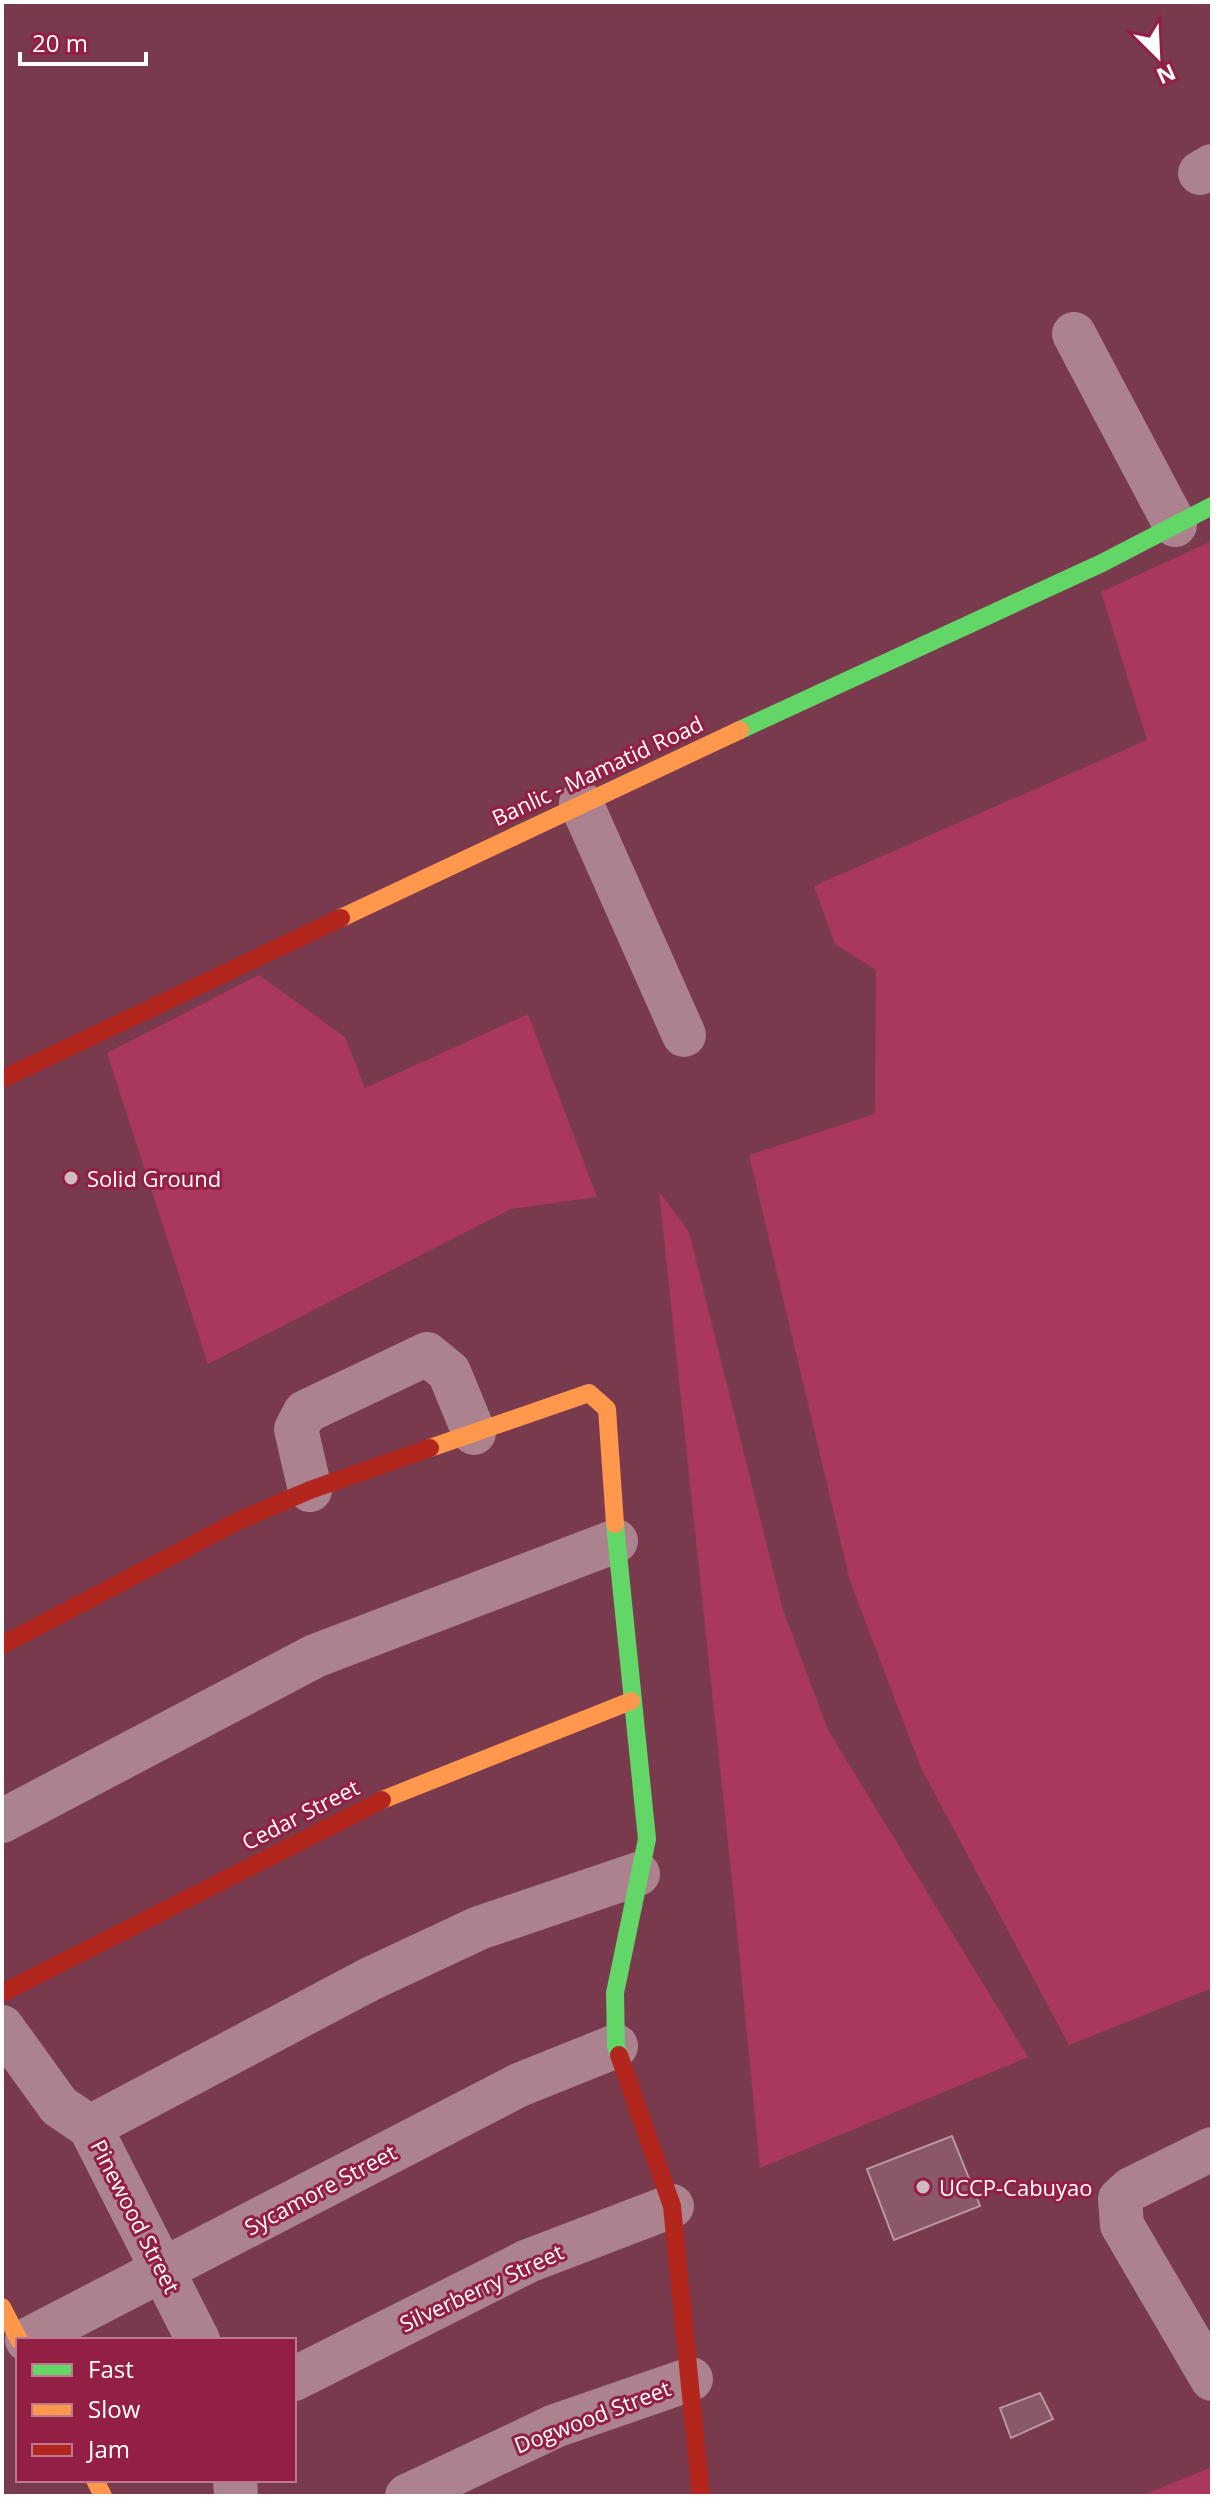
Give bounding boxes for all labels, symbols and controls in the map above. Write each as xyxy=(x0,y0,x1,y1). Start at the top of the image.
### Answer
scale bar xyxy=(20,16,146,66)
north arrow xyxy=(1118,16,1198,96)
text: 20 m xyxy=(32,26,88,59)
text: N xyxy=(1152,58,1181,93)
street label: Banlic - Mamatid Road xyxy=(487,708,707,832)
place label: Solid Ground xyxy=(87,1163,221,1193)
marker: Solid Ground xyxy=(62,1169,80,1187)
street label: Cedar Street xyxy=(236,1771,364,1856)
street label: Pinewood Street xyxy=(84,2134,188,2298)
street label: Sycamore Street xyxy=(239,2136,401,2242)
place label: UCCP-Cabuyao xyxy=(939,2172,1093,2202)
marker: UCCP-Cabuyao xyxy=(914,2178,932,2196)
street label: Silverberry Street xyxy=(394,2236,568,2338)
legend xyxy=(16,2338,296,2482)
text: Fast xyxy=(88,2352,134,2385)
street label: Dogwood Street xyxy=(509,2372,675,2460)
text: Slow xyxy=(88,2392,141,2425)
text: Jam xyxy=(86,2432,130,2465)

